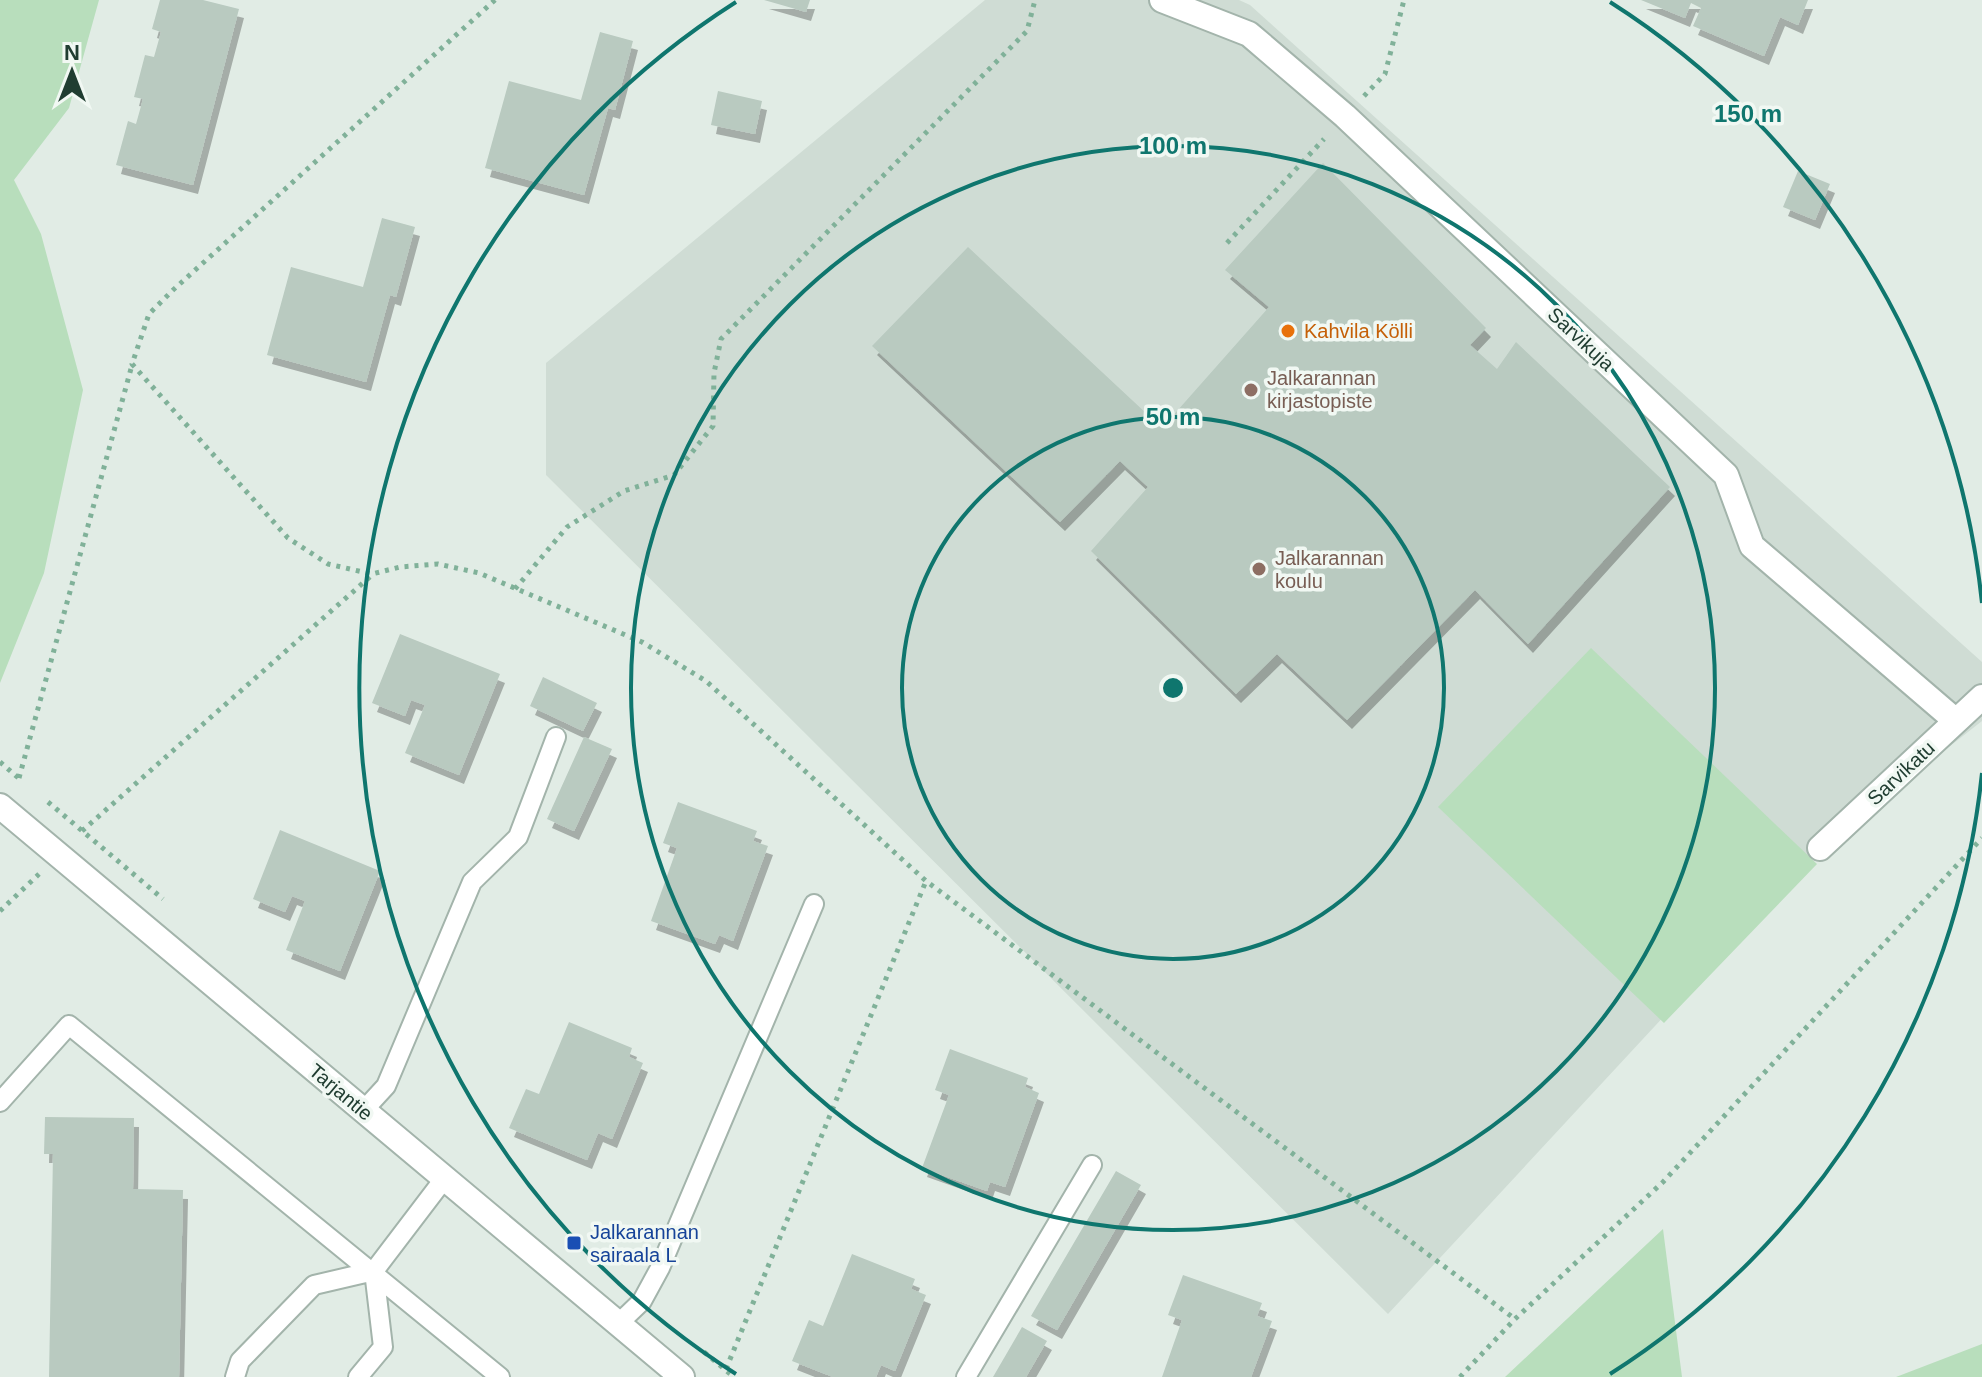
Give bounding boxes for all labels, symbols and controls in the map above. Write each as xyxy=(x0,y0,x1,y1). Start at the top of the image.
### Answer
north arrow xyxy=(32,32,112,112)
text: N xyxy=(64,40,80,65)
text: 150 m xyxy=(1714,100,1782,127)
text: 100 m xyxy=(1139,132,1207,159)
street label: Sarvikuja xyxy=(1543,303,1619,376)
place label: Kahvila Kölli xyxy=(1304,320,1413,342)
marker: Kahvila Kölli xyxy=(1279,322,1297,340)
place label: Jalkarannan kirjastopiste xyxy=(1267,367,1376,412)
marker: Jalkarannan kirjastopiste xyxy=(1242,381,1260,399)
text: 50 m xyxy=(1146,403,1200,430)
place label: Jalkarannan koulu xyxy=(1275,547,1384,592)
marker: Jalkarannan koulu xyxy=(1250,560,1268,578)
centre of rings xyxy=(1159,674,1187,702)
street label: Sarvikatu xyxy=(1863,737,1939,809)
street label: Tarjantie xyxy=(305,1059,377,1125)
place label: Jalkarannan sairaala L xyxy=(590,1221,699,1266)
marker: Jalkarannan sairaala L xyxy=(565,1234,583,1252)

